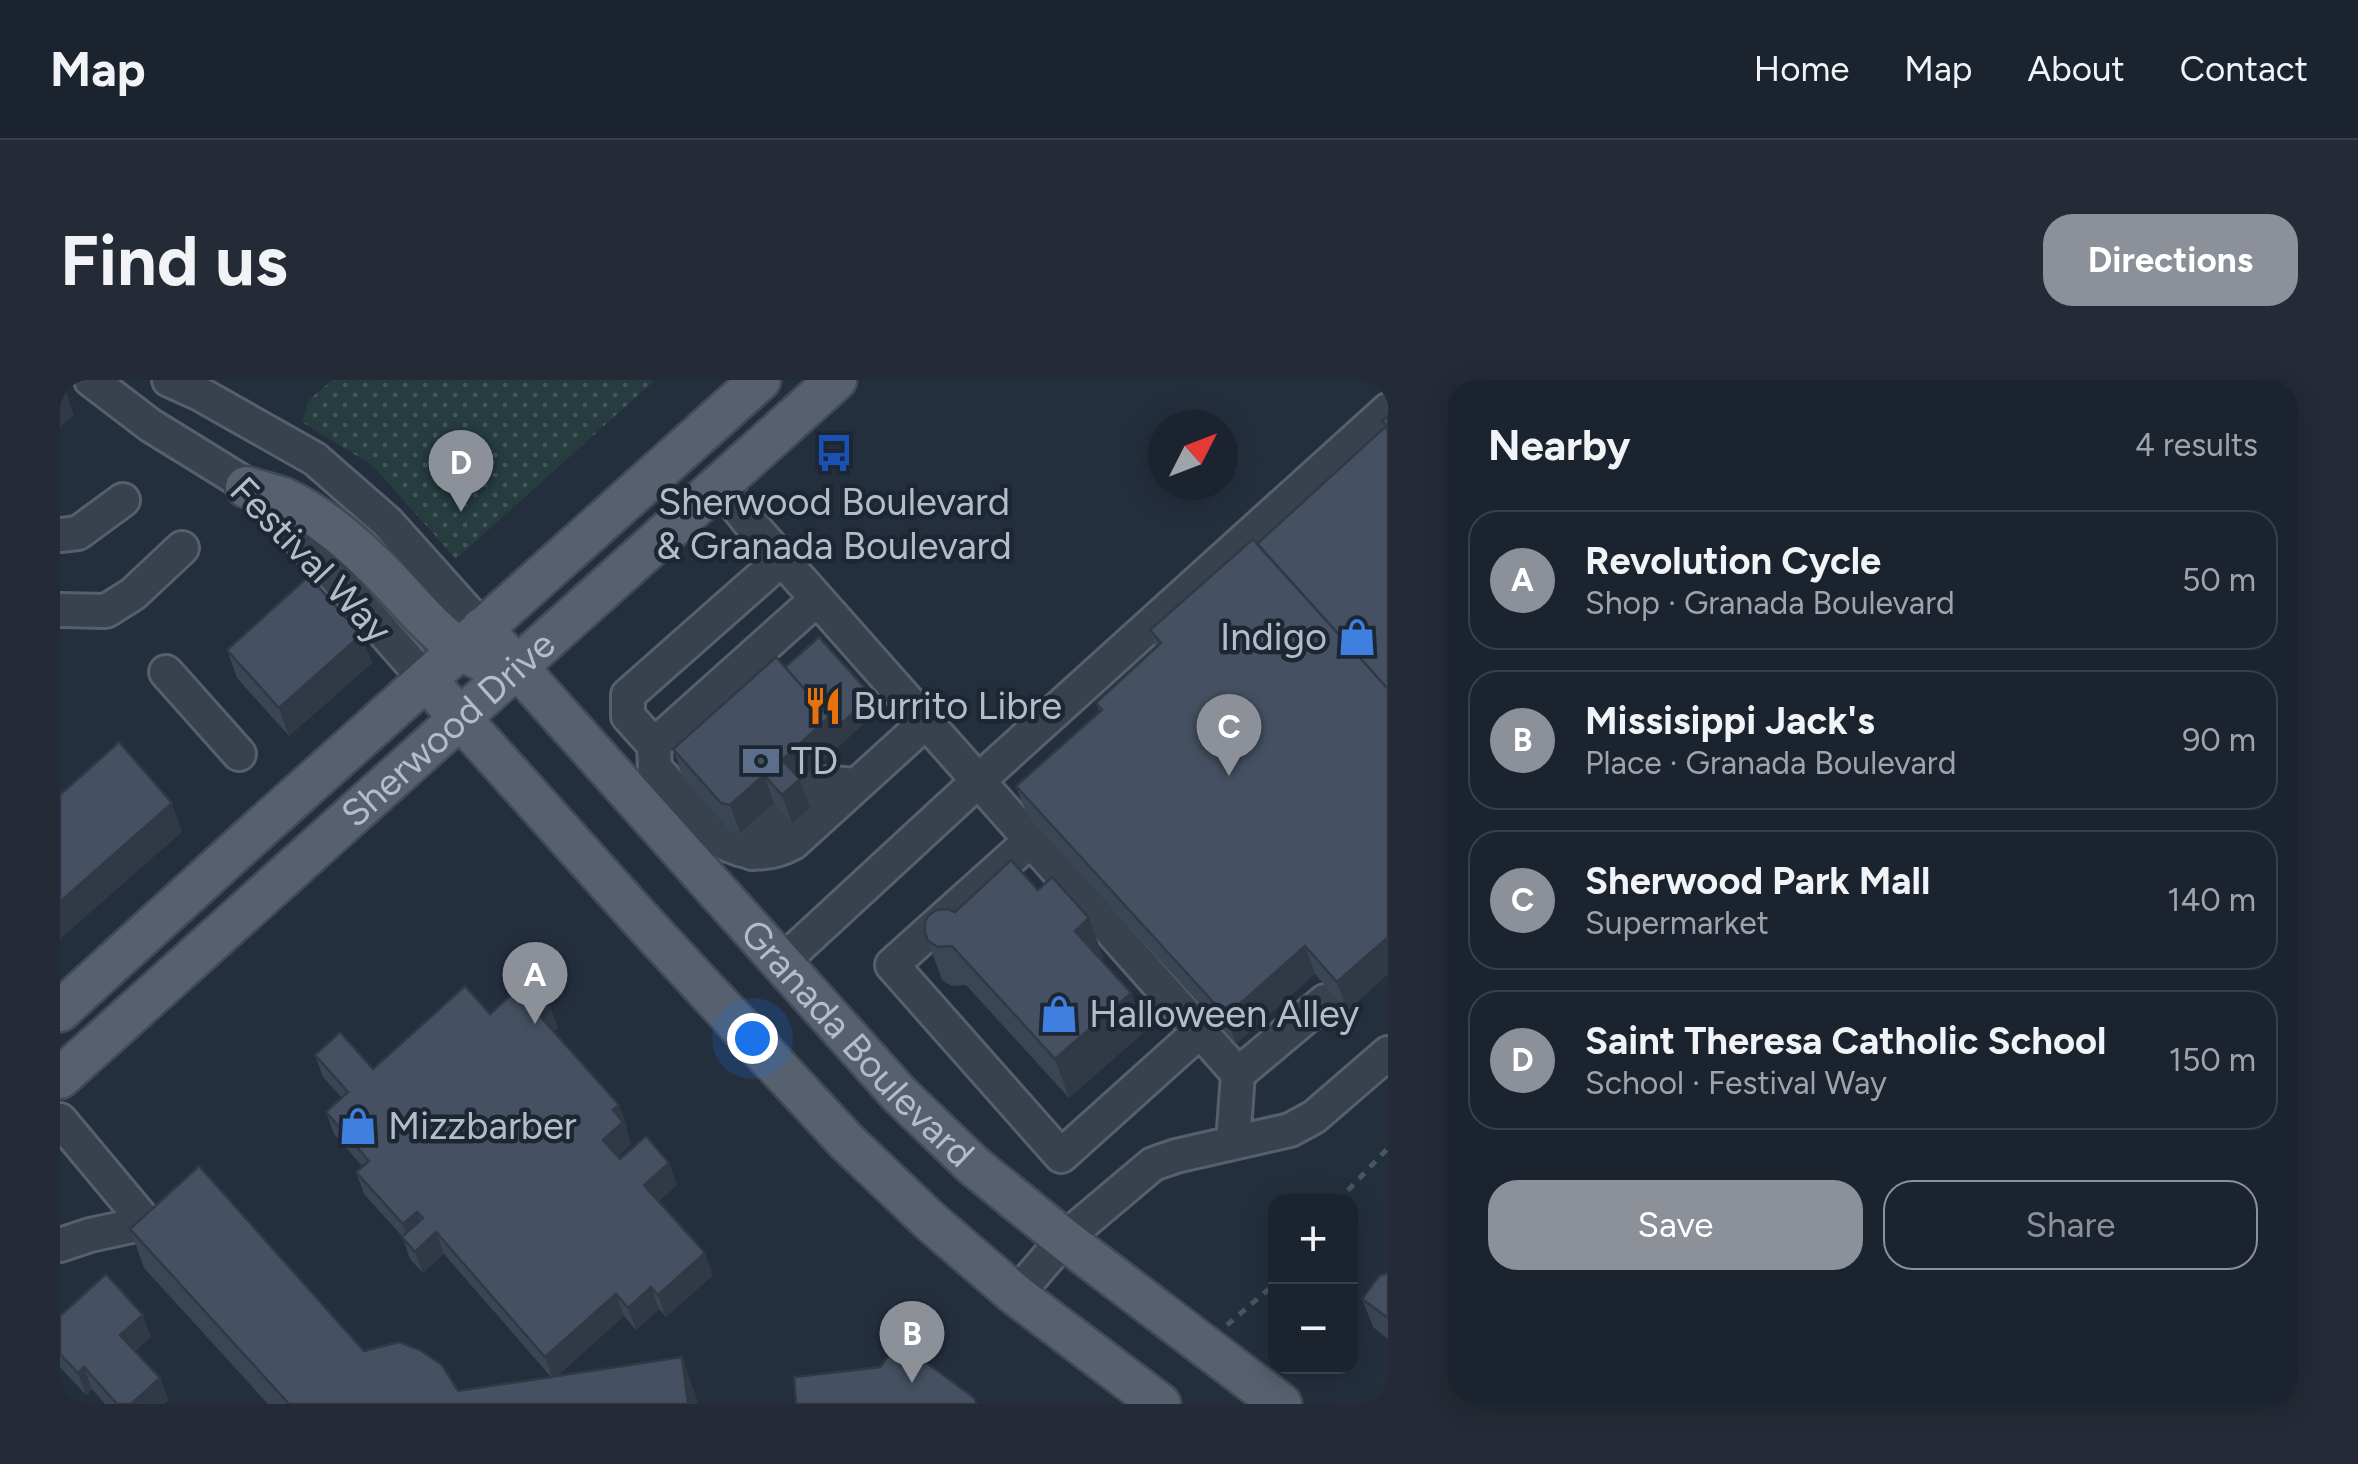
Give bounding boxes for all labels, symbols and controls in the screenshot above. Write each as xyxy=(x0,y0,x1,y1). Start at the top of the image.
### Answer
text: Map xyxy=(50,40,146,98)
text: Home xyxy=(1754,48,1849,90)
text: Map xyxy=(1904,48,1973,90)
text: About xyxy=(2028,48,2125,90)
text: Contact xyxy=(2180,48,2308,90)
button: Directions xyxy=(2043,214,2298,306)
text: Find us xyxy=(60,218,288,303)
north arrow xyxy=(1148,410,1238,500)
text: Nearby xyxy=(1488,420,1630,471)
text: 4 results xyxy=(2135,426,2258,464)
pin: D xyxy=(428,429,494,512)
bus stop icon: Sherwood Boulevard & Granada Boulevard xyxy=(813,432,855,474)
street label: Festival Way xyxy=(221,468,401,652)
place label: Sherwood Boulevard & Granada Boulevard xyxy=(656,479,1012,569)
text: Revolution Cycle xyxy=(1585,538,1881,584)
text: A xyxy=(1511,561,1534,599)
text: 50 m xyxy=(2182,561,2256,599)
text: Shop · Granada Boulevard xyxy=(1585,584,1955,622)
place label: Indigo xyxy=(1220,614,1327,660)
shop icon: Indigo xyxy=(1336,616,1378,658)
street label: Sherwood Drive xyxy=(332,621,564,837)
place label: Burrito Libre xyxy=(853,683,1062,729)
restaurant icon: Burrito Libre xyxy=(802,685,844,727)
pin: C xyxy=(1196,694,1262,776)
text: Missisippi Jack's xyxy=(1585,698,1875,744)
text: B xyxy=(1513,721,1532,759)
text: 90 m xyxy=(2182,721,2256,759)
place label: TD xyxy=(791,738,838,784)
bank icon: TD xyxy=(740,740,782,782)
text: Place · Granada Boulevard xyxy=(1585,744,1956,782)
text: Sherwood Park Mall xyxy=(1585,858,1930,904)
text: C xyxy=(1511,881,1534,919)
text: 140 m xyxy=(2167,881,2256,919)
text: Supermarket xyxy=(1585,904,1769,942)
street label: Granada Boulevard xyxy=(731,910,984,1177)
pin: A xyxy=(502,942,568,1024)
place label: Halloween Alley xyxy=(1089,991,1359,1037)
shop icon: Halloween Alley xyxy=(1038,993,1080,1035)
your location xyxy=(727,1013,778,1064)
text: Saint Theresa Catholic School xyxy=(1585,1018,2106,1064)
text: D xyxy=(1511,1041,1534,1079)
text: 150 m xyxy=(2169,1041,2256,1079)
text: School · Festival Way xyxy=(1585,1064,1887,1102)
place label: Mizzbarber xyxy=(388,1103,577,1149)
shop icon: Mizzbarber xyxy=(337,1105,379,1147)
button: Save xyxy=(1488,1180,1863,1270)
button: Share xyxy=(1883,1180,2258,1270)
map controls xyxy=(1268,1194,1358,1374)
button: + xyxy=(1268,1194,1358,1284)
button: − xyxy=(1268,1284,1358,1374)
pin: B xyxy=(880,1300,944,1383)

